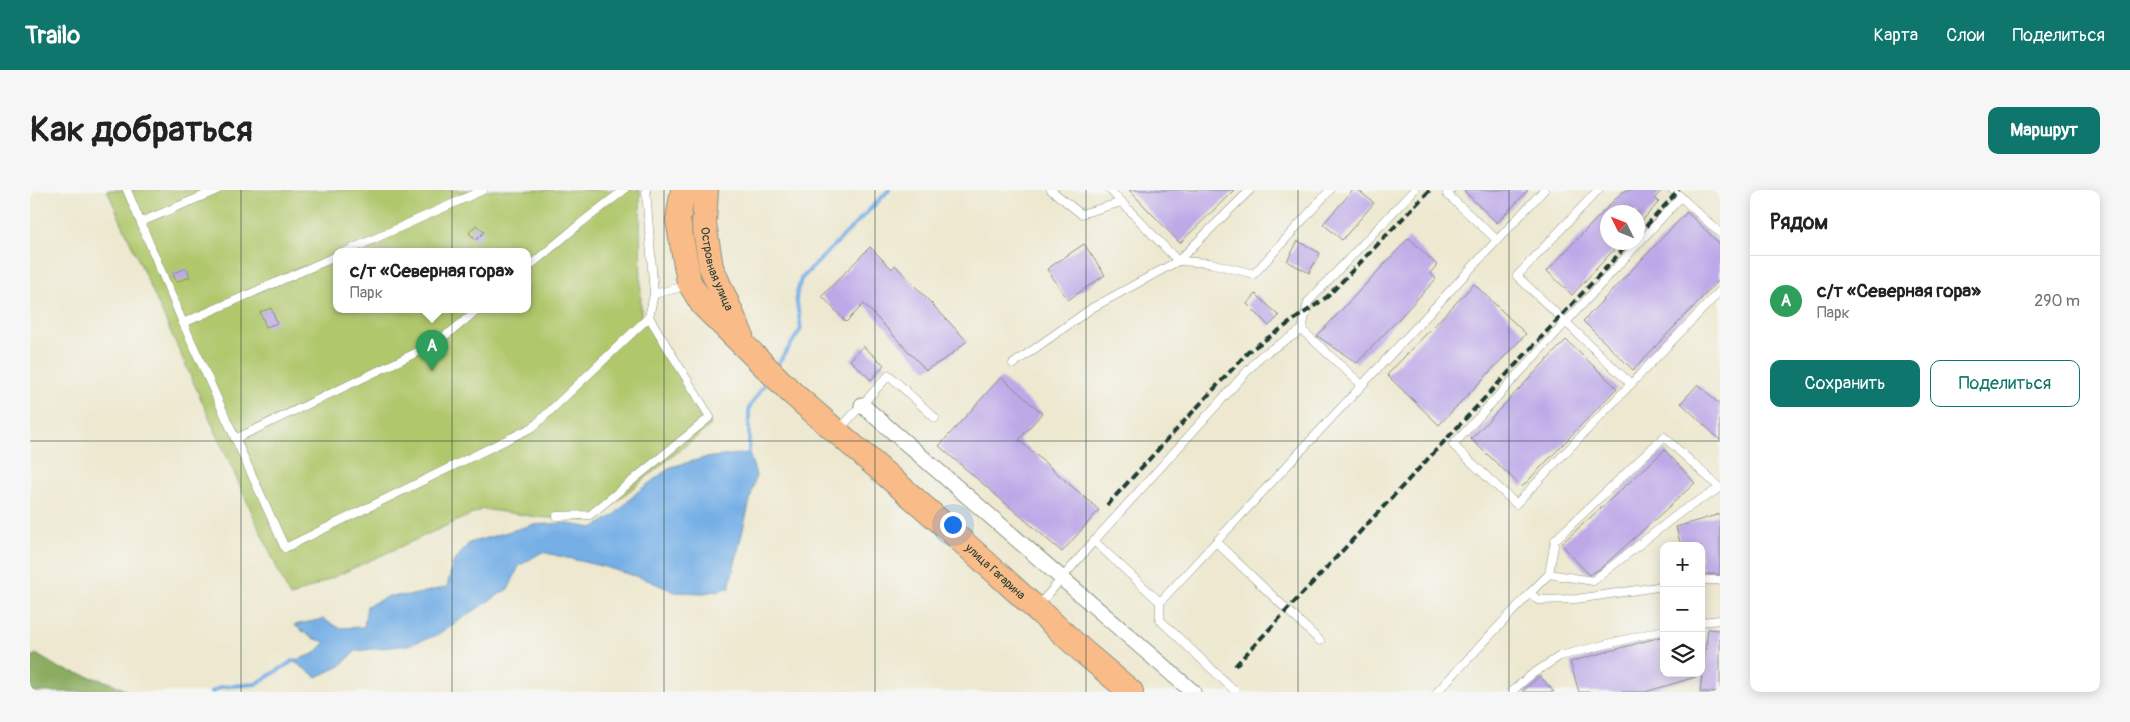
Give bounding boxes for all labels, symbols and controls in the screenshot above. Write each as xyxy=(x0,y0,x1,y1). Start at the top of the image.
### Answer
text: Trailo xyxy=(25,21,80,50)
text: Карта xyxy=(1874,24,1918,47)
text: Слои xyxy=(1946,24,1984,47)
text: Поделиться xyxy=(2012,24,2105,47)
button: Маршрут xyxy=(1988,107,2100,154)
text: Как добраться xyxy=(30,108,253,152)
north arrow xyxy=(1600,205,1645,250)
text: Рядом xyxy=(1770,209,1828,236)
street label: Островная улица xyxy=(697,226,737,313)
popup xyxy=(333,248,531,313)
text: с/т «Северная гора» xyxy=(350,259,514,283)
text: с/т «Северная гора» xyxy=(1817,279,1981,303)
text: Парк xyxy=(350,283,383,303)
text: A xyxy=(1781,291,1791,311)
text: 290 m xyxy=(2034,291,2080,311)
text: Парк xyxy=(1817,303,1850,323)
pin: A xyxy=(416,330,448,371)
button: Сохранить xyxy=(1770,360,1920,407)
button: Поделиться xyxy=(1930,360,2080,407)
your location xyxy=(940,512,966,538)
street label: улица Гагарина xyxy=(961,540,1029,603)
map controls xyxy=(1660,542,1705,677)
button: + xyxy=(1660,542,1705,587)
button: − xyxy=(1660,587,1705,632)
button: layers xyxy=(1660,632,1705,677)

